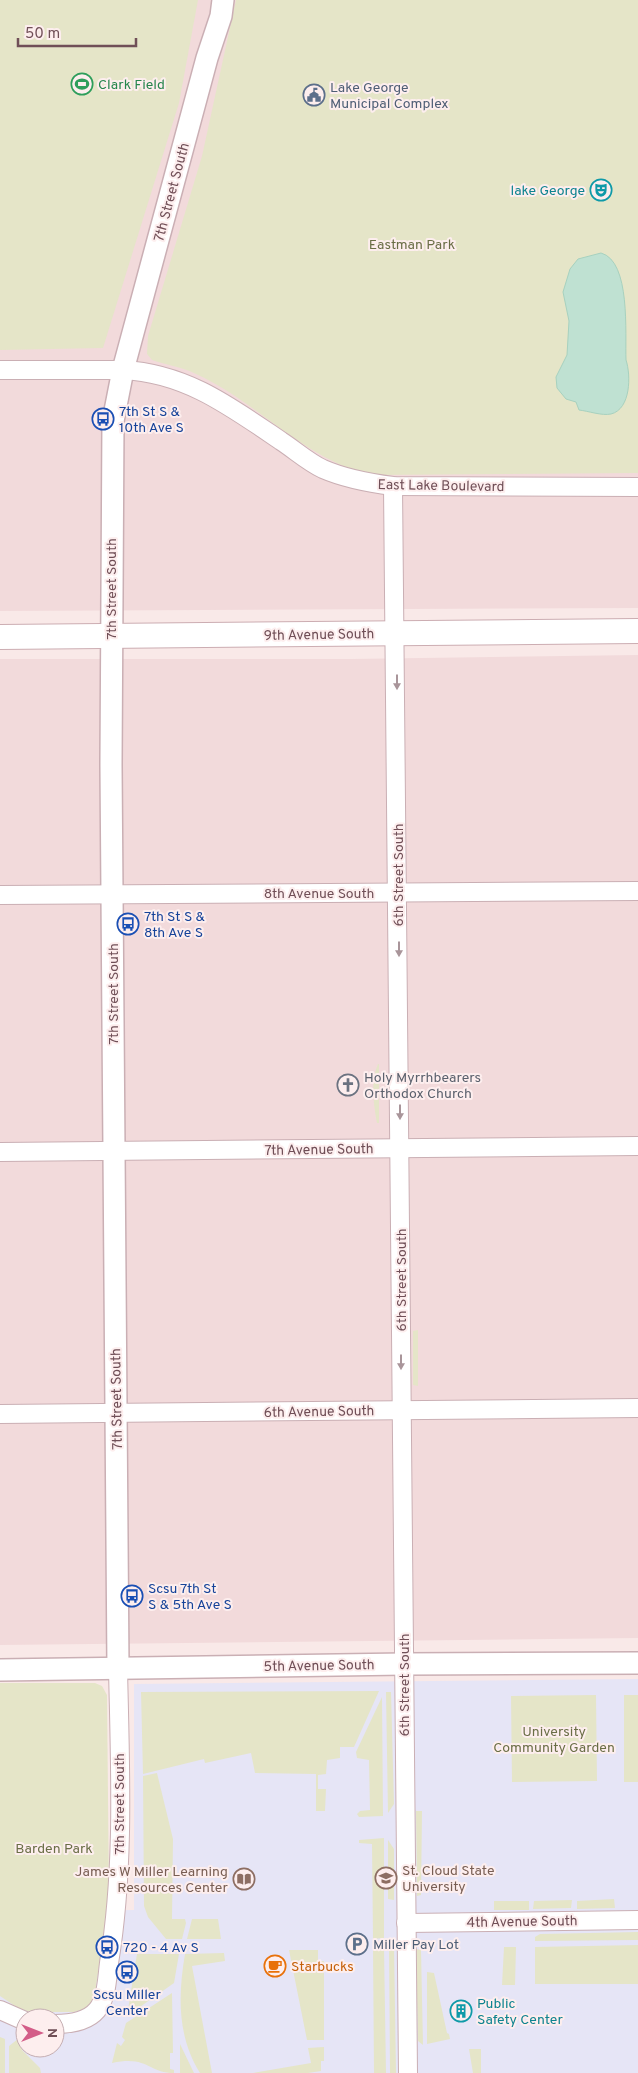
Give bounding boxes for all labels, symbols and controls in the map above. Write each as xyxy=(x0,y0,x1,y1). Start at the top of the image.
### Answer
scale bar xyxy=(18,15,135,47)
text: 50 m xyxy=(25,25,60,44)
sports icon: Clark Field xyxy=(70,72,94,96)
place label: Clark Field xyxy=(98,77,165,94)
place label: Lake George Municipal Complex xyxy=(330,80,449,113)
public building icon: Lake George Municipal Complex xyxy=(302,83,326,107)
street label: 7th Street South xyxy=(151,141,194,244)
theatre icon: lake George xyxy=(589,178,613,202)
place label: lake George xyxy=(511,183,585,200)
park label: Eastman Park xyxy=(369,237,455,254)
place label: 7th St S & 10th Ave S xyxy=(119,404,184,437)
bus stop icon: 7th St S & 10th Ave S xyxy=(91,407,115,431)
street label: East Lake Boulevard xyxy=(377,477,505,496)
street label: 7th Street South xyxy=(104,538,121,640)
street label: 9th Avenue South xyxy=(263,626,375,645)
one-way arrow xyxy=(393,674,401,690)
street label: 6th Street South xyxy=(391,823,408,927)
street label: 8th Avenue South xyxy=(264,886,374,903)
place label: 7th St S & 8th Ave S xyxy=(144,909,206,942)
bus stop icon: 7th St S & 8th Ave S xyxy=(116,912,140,936)
one-way arrow xyxy=(395,942,403,958)
street label: 7th Street South xyxy=(106,943,123,1045)
place label: Holy Myrrhbearers Orthodox Church xyxy=(364,1070,481,1103)
church icon: Holy Myrrhbearers Orthodox Church xyxy=(336,1073,360,1097)
one-way arrow xyxy=(396,1104,404,1120)
street label: 7th Avenue South xyxy=(264,1141,374,1160)
street label: 6th Street South xyxy=(394,1228,411,1332)
street label: 7th Street South xyxy=(108,1348,127,1450)
one-way arrow xyxy=(398,1354,406,1370)
street label: 6th Avenue South xyxy=(263,1403,375,1422)
place label: Scsu 7th St S & 5th Ave S xyxy=(148,1581,232,1614)
bus stop icon: Scsu 7th St S & 5th Ave S xyxy=(120,1584,144,1608)
street label: 6th Street South xyxy=(397,1633,414,1737)
street label: 5th Avenue South xyxy=(263,1657,375,1676)
park label: University Community Garden xyxy=(493,1724,615,1757)
street label: 7th Street South xyxy=(112,1753,129,1855)
park label: Barden Park xyxy=(15,1841,93,1858)
place label: St. Cloud State University xyxy=(402,1863,494,1896)
place label: James W Miller Learning Resources Center xyxy=(75,1864,229,1897)
school or university icon: St. Cloud State University xyxy=(374,1866,398,1890)
library icon: James W Miller Learning Resources Center xyxy=(232,1867,256,1891)
street label: 4th Avenue South xyxy=(466,1913,578,1932)
parking icon: Miller Pay Lot xyxy=(345,1932,369,1956)
bus stop icon: 720 - 4 Av S xyxy=(95,1935,119,1959)
place label: Miller Pay Lot xyxy=(373,1937,459,1954)
place label: 720 - 4 Av S xyxy=(123,1940,199,1957)
cafe icon: Starbucks xyxy=(263,1954,287,1978)
place label: Starbucks xyxy=(291,1959,354,1976)
bus stop icon: Scsu Miller Center xyxy=(115,1960,139,1984)
place label: Scsu Miller Center xyxy=(93,1987,161,2020)
place label: Public Safety Center xyxy=(477,1996,563,2029)
building icon: Public Safety Center xyxy=(449,1999,473,2023)
north arrow xyxy=(15,2008,65,2058)
text: N xyxy=(43,2028,60,2038)

